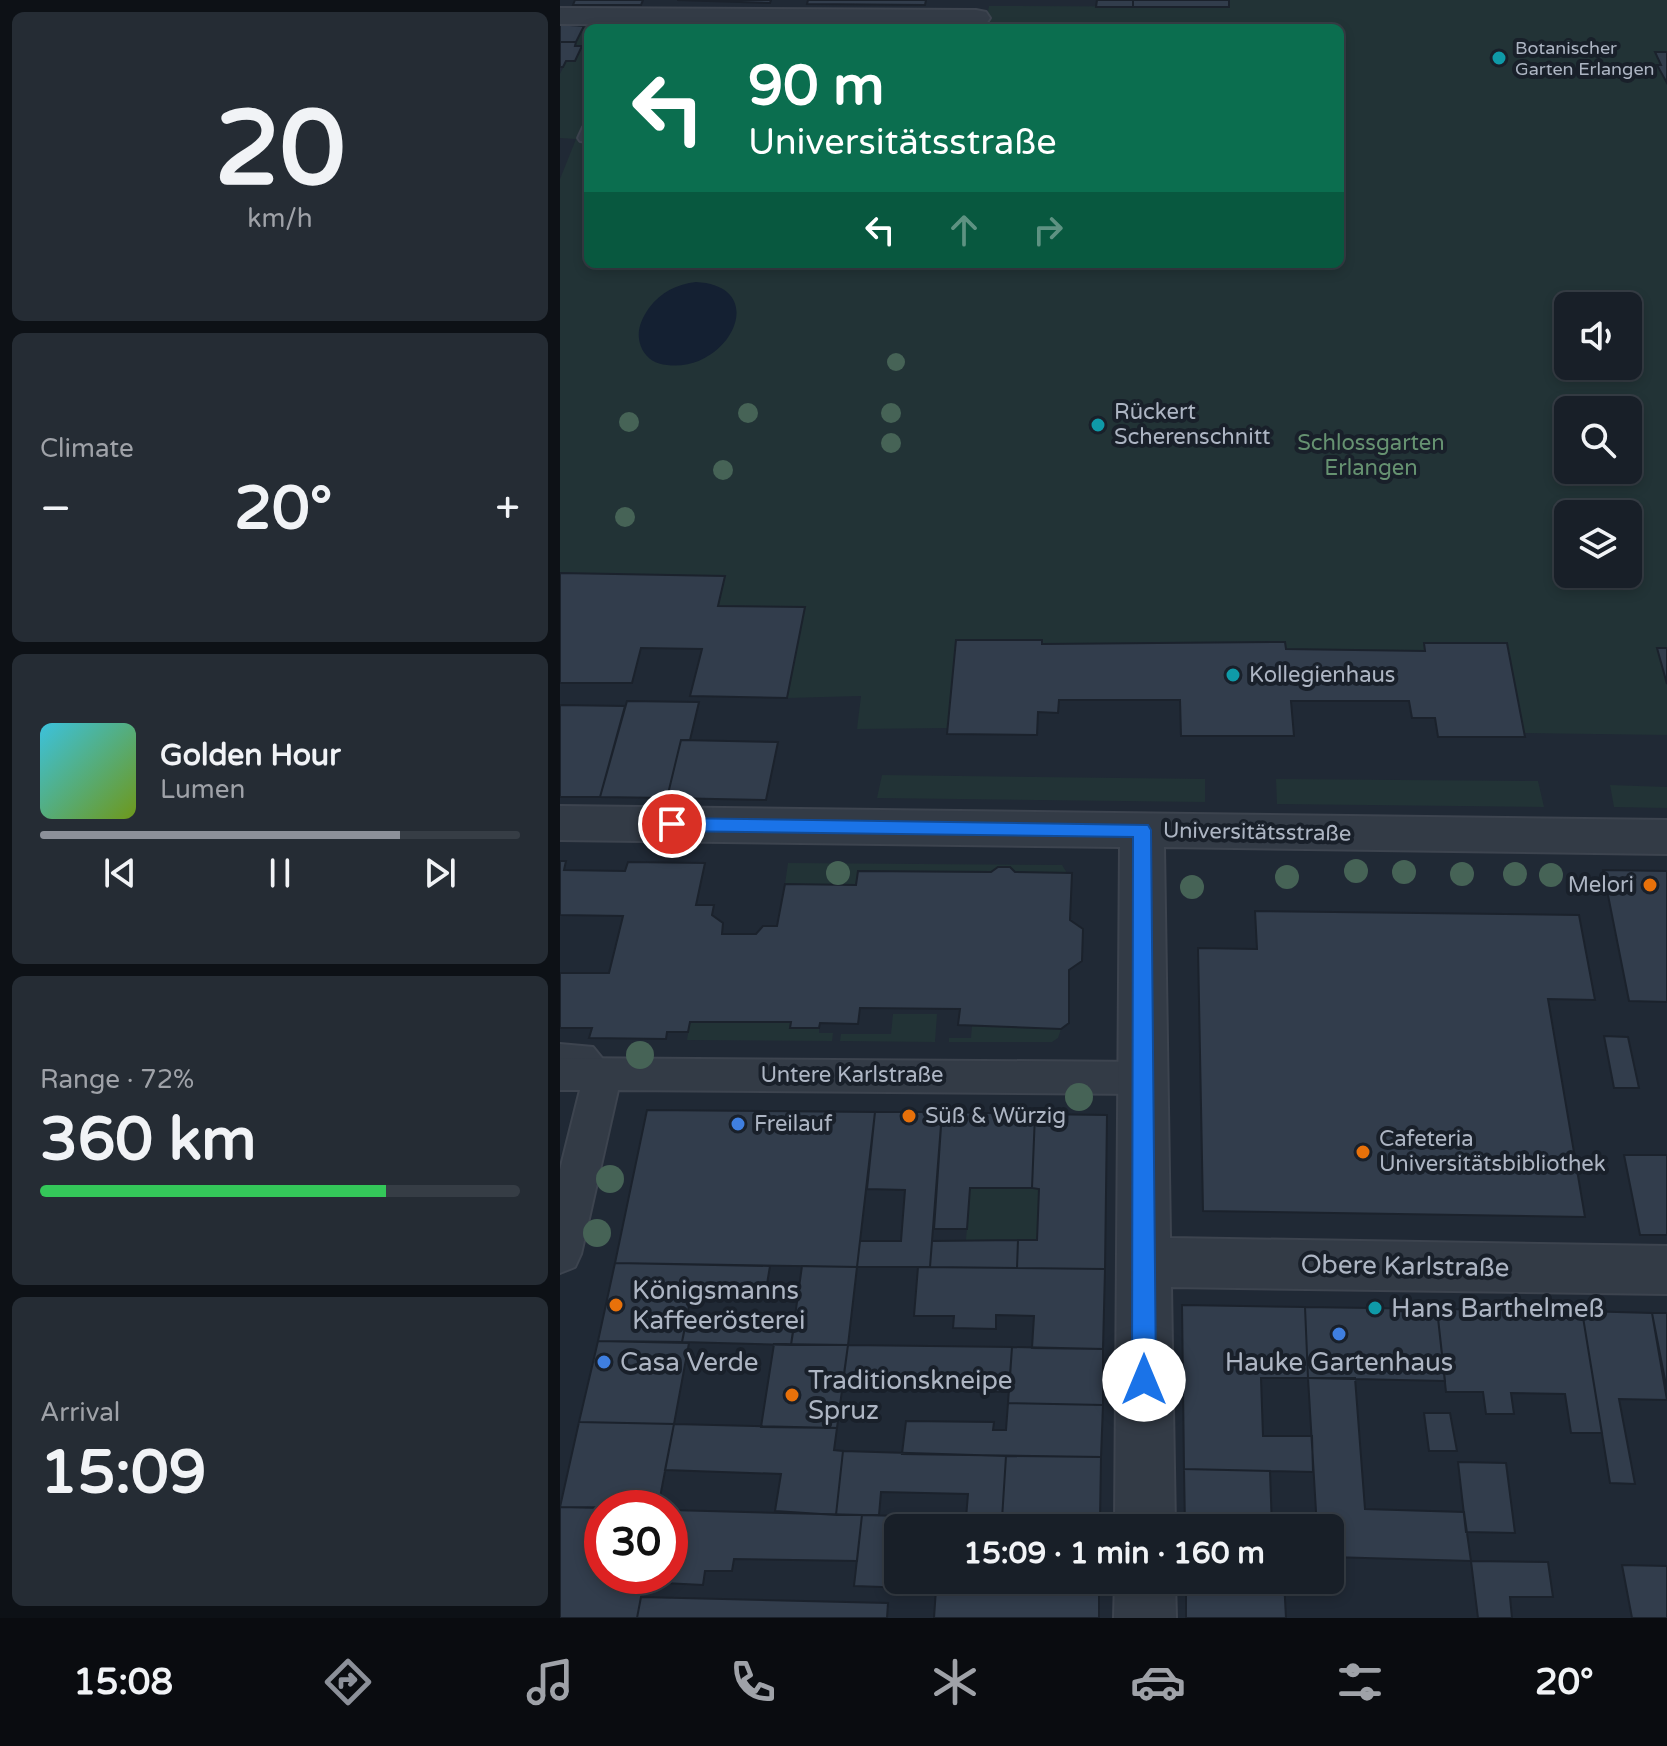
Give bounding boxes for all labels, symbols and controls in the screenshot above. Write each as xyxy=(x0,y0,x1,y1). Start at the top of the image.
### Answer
place label: Botanischer Garten Erlangen xyxy=(1515,37,1655,80)
marker: Botanischer Garten Erlangen xyxy=(1490,49,1508,67)
text: 90 m xyxy=(748,53,884,120)
icon: left xyxy=(616,56,720,160)
text: 20 xyxy=(215,88,345,213)
text: Universitätsstraße xyxy=(748,121,1057,164)
text: km/h xyxy=(247,203,313,234)
icon: left xyxy=(858,208,902,252)
icon: ahead xyxy=(942,208,986,252)
icon: right xyxy=(1026,208,1070,252)
map controls xyxy=(1554,292,1642,588)
button: sound xyxy=(1554,292,1642,380)
button: search xyxy=(1554,396,1642,484)
place label: Rückert Scherenschnitt xyxy=(1114,399,1270,450)
marker: Rückert Scherenschnitt xyxy=(1089,416,1107,434)
park label: Schlossgarten Erlangen xyxy=(1297,430,1445,481)
text: Climate xyxy=(40,433,134,464)
text: 20° xyxy=(234,473,332,545)
text: − xyxy=(40,483,71,536)
text: + xyxy=(495,483,520,536)
button: layers xyxy=(1554,500,1642,588)
place label: Kollegienhaus xyxy=(1249,662,1395,688)
marker: Kollegienhaus xyxy=(1224,666,1242,684)
text: Golden Hour xyxy=(160,737,341,774)
text: Lumen xyxy=(160,774,245,805)
pin xyxy=(638,790,706,858)
icon: arrive xyxy=(650,802,694,846)
street label: Universitätsstraße xyxy=(1163,817,1351,847)
icon: previous xyxy=(98,851,142,895)
icon: pause xyxy=(258,851,302,895)
icon: next xyxy=(418,851,462,895)
place label: Melori xyxy=(1568,872,1634,898)
marker: Melori xyxy=(1641,876,1659,894)
street label: Untere Karlstraße xyxy=(761,1062,943,1088)
text: Range · 72% xyxy=(40,1064,194,1095)
place label: Süß & Würzig xyxy=(925,1103,1066,1129)
text: 360 km xyxy=(40,1104,256,1176)
marker: Süß & Würzig xyxy=(900,1107,918,1125)
place label: Freilauf xyxy=(754,1111,833,1137)
marker: Freilauf xyxy=(729,1115,747,1133)
place label: Cafeteria Universitätsbibliothek xyxy=(1379,1126,1606,1177)
marker: Cafeteria Universitätsbibliothek xyxy=(1354,1143,1372,1161)
street label: Obere Karlstraße xyxy=(1300,1249,1510,1283)
place label: Königsmanns Kaffeerösterei xyxy=(632,1275,805,1336)
place label: Hans Barthelmeß xyxy=(1391,1293,1604,1324)
marker: Königsmanns Kaffeerösterei xyxy=(607,1296,625,1314)
marker: Hans Barthelmeß xyxy=(1366,1299,1384,1317)
marker: Hauke Gartenhaus xyxy=(1330,1325,1348,1343)
position arrow xyxy=(1102,1338,1186,1422)
place label: Casa Verde xyxy=(620,1347,759,1378)
place label: Hauke Gartenhaus xyxy=(1225,1347,1453,1378)
marker: Casa Verde xyxy=(595,1353,613,1371)
place label: Traditionskneipe Spruz xyxy=(808,1365,1013,1426)
marker: Traditionskneipe Spruz xyxy=(783,1386,801,1404)
text: Arrival xyxy=(40,1397,120,1428)
text: 15:09 xyxy=(40,1437,206,1509)
speed limit sign: 30 xyxy=(584,1490,688,1594)
text: 15:09 · 1 min · 160 m xyxy=(963,1535,1265,1572)
icon: directions xyxy=(320,1654,376,1710)
icon: music xyxy=(522,1654,578,1710)
icon: phone xyxy=(725,1654,781,1710)
icon: climate xyxy=(927,1654,983,1710)
icon: car xyxy=(1130,1654,1186,1710)
icon: filters xyxy=(1332,1654,1388,1710)
text: 15:08 xyxy=(73,1661,173,1704)
text: 20° xyxy=(1535,1661,1594,1704)

